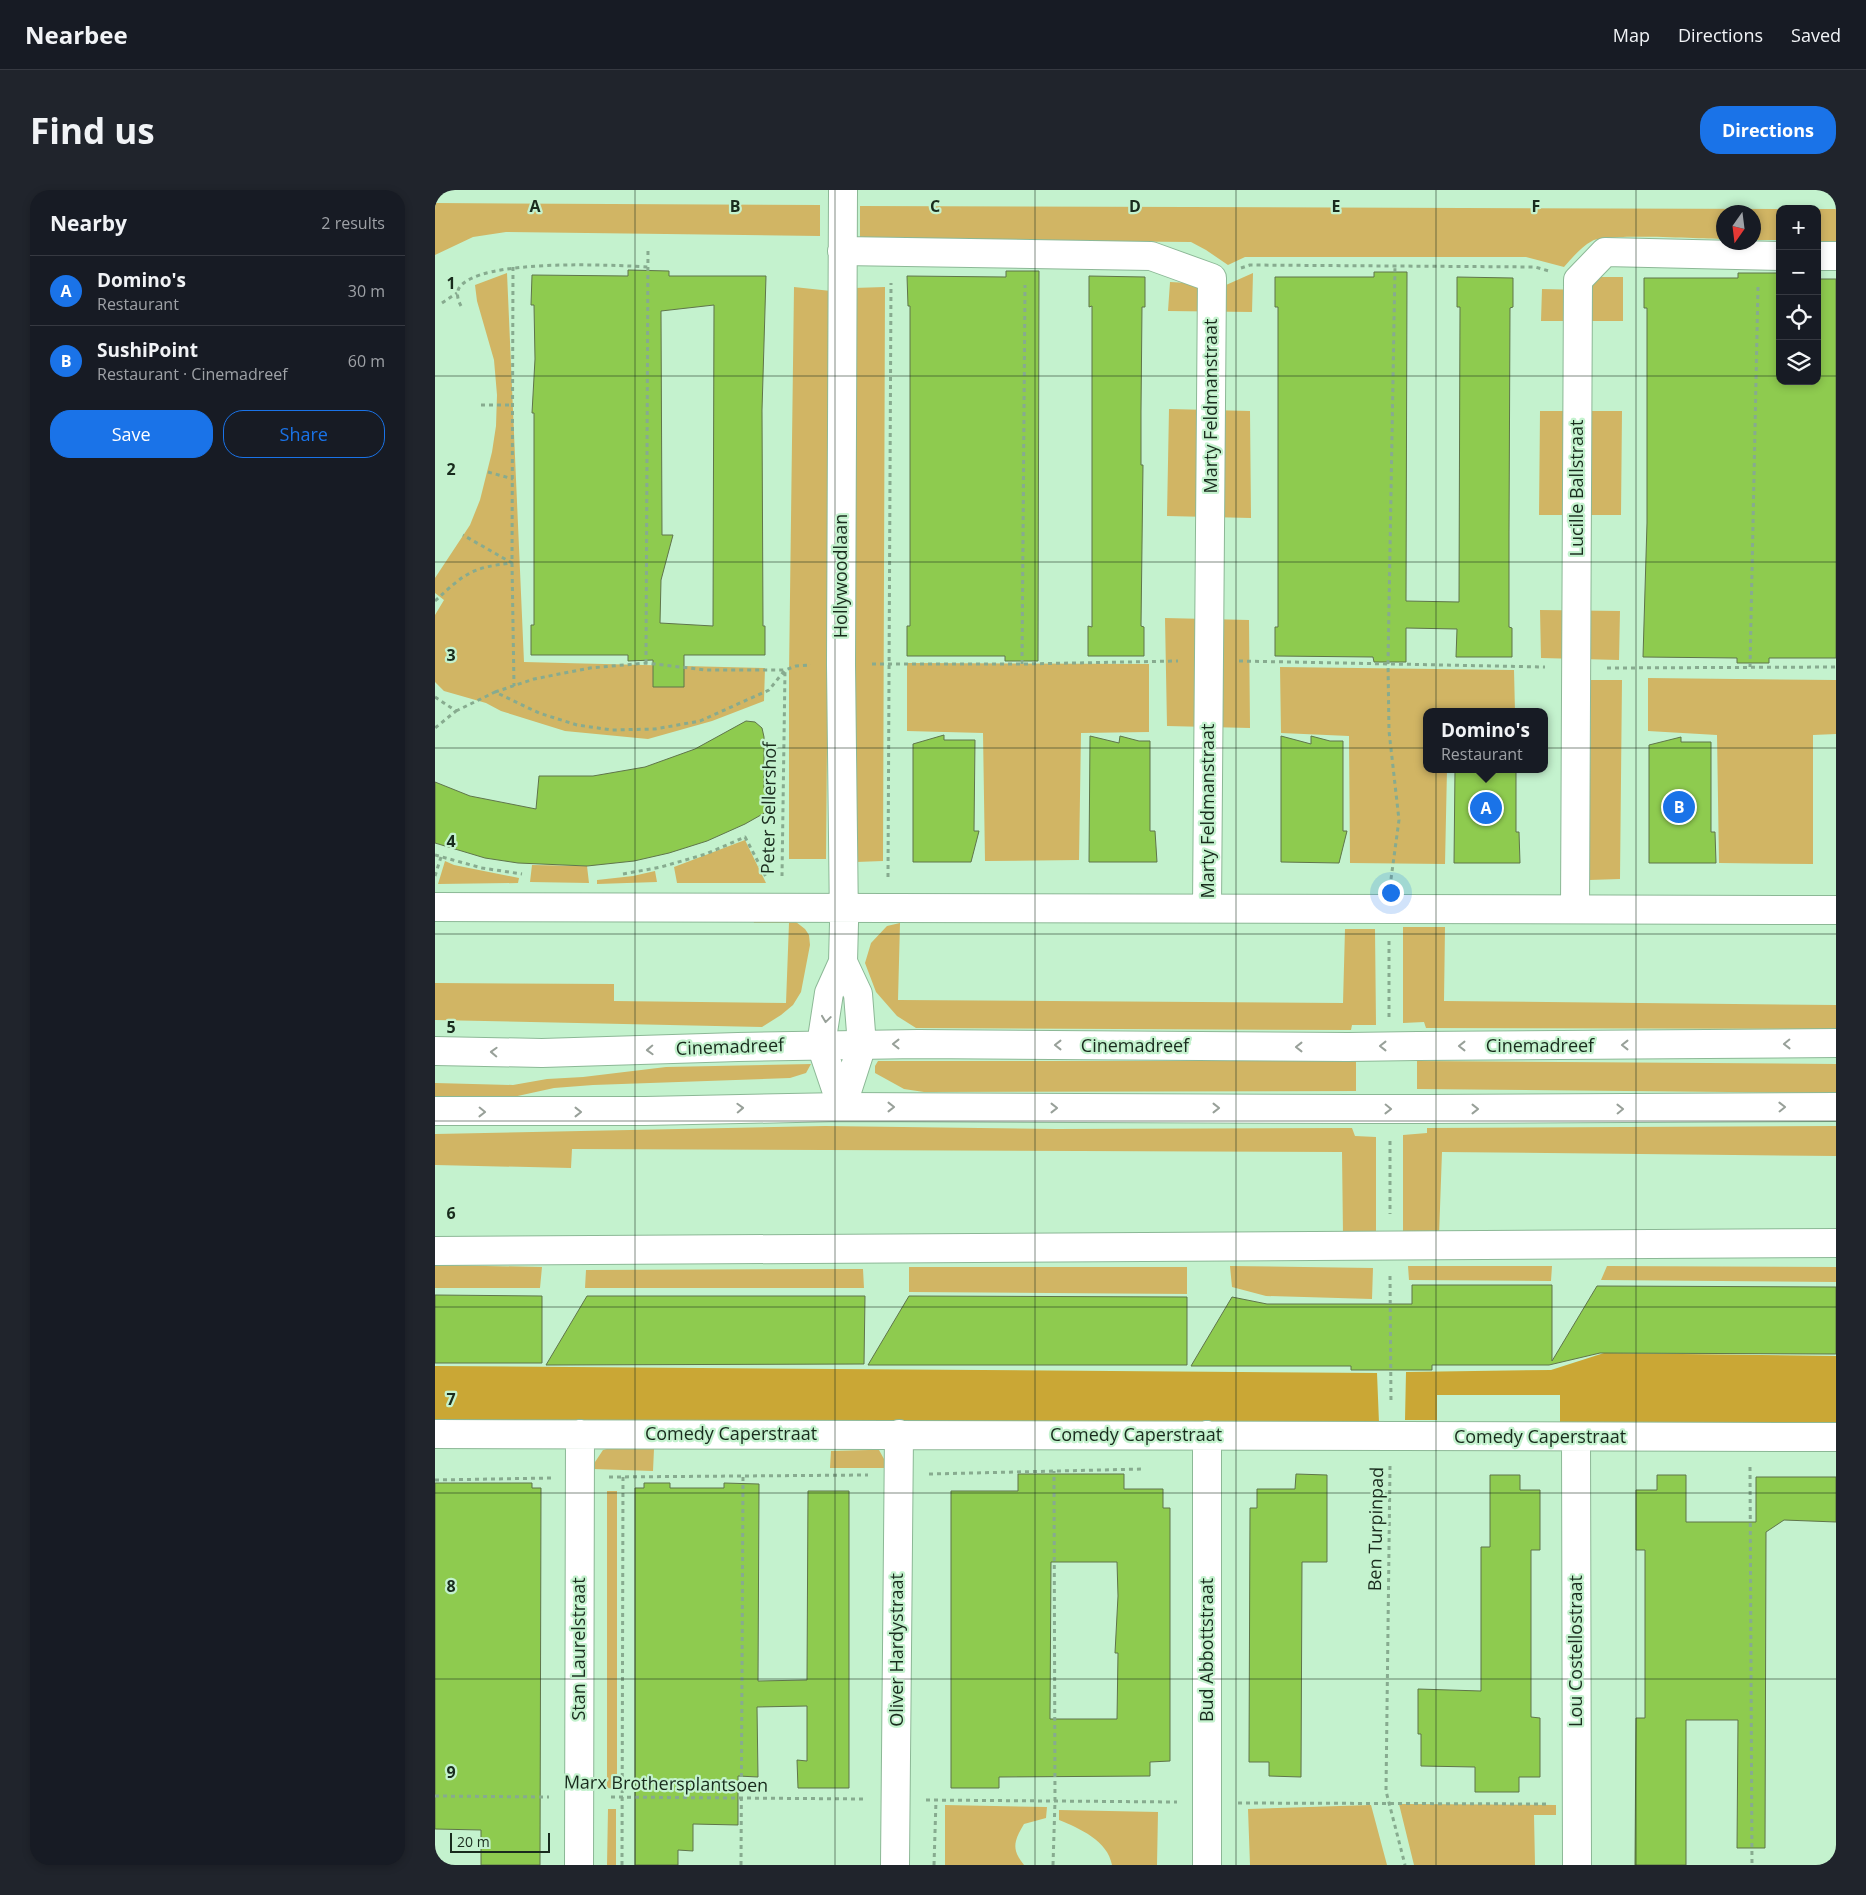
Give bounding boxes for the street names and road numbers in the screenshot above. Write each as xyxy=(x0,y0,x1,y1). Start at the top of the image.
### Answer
street label: Marty Feldmanstraat xyxy=(1198,318,1222,494)
street label: Lucille Ballstraat xyxy=(1564,420,1588,556)
street label: Hollywoodlaan xyxy=(828,514,852,638)
street label: Marty Feldmanstraat xyxy=(1195,723,1219,899)
street label: Peter Sellershof xyxy=(755,741,781,874)
street label: Cinemadreef xyxy=(675,1032,785,1060)
street label: Cinemadreef xyxy=(1081,1033,1190,1057)
street label: Cinemadreef xyxy=(1486,1033,1595,1057)
street label: Comedy Caperstraat xyxy=(645,1421,817,1445)
street label: Comedy Caperstraat xyxy=(1050,1422,1222,1446)
street label: Comedy Caperstraat xyxy=(1454,1424,1626,1448)
street label: Ben Turpinpad xyxy=(1362,1467,1388,1591)
street label: Oliver Hardystraat xyxy=(884,1573,908,1727)
street label: Lou Costellostraat xyxy=(1563,1575,1587,1727)
street label: Stan Laurelstraat xyxy=(566,1577,590,1721)
street label: Bud Abbottstraat xyxy=(1194,1578,1218,1722)
street label: Marx Brothersplantsoen xyxy=(564,1769,768,1797)

